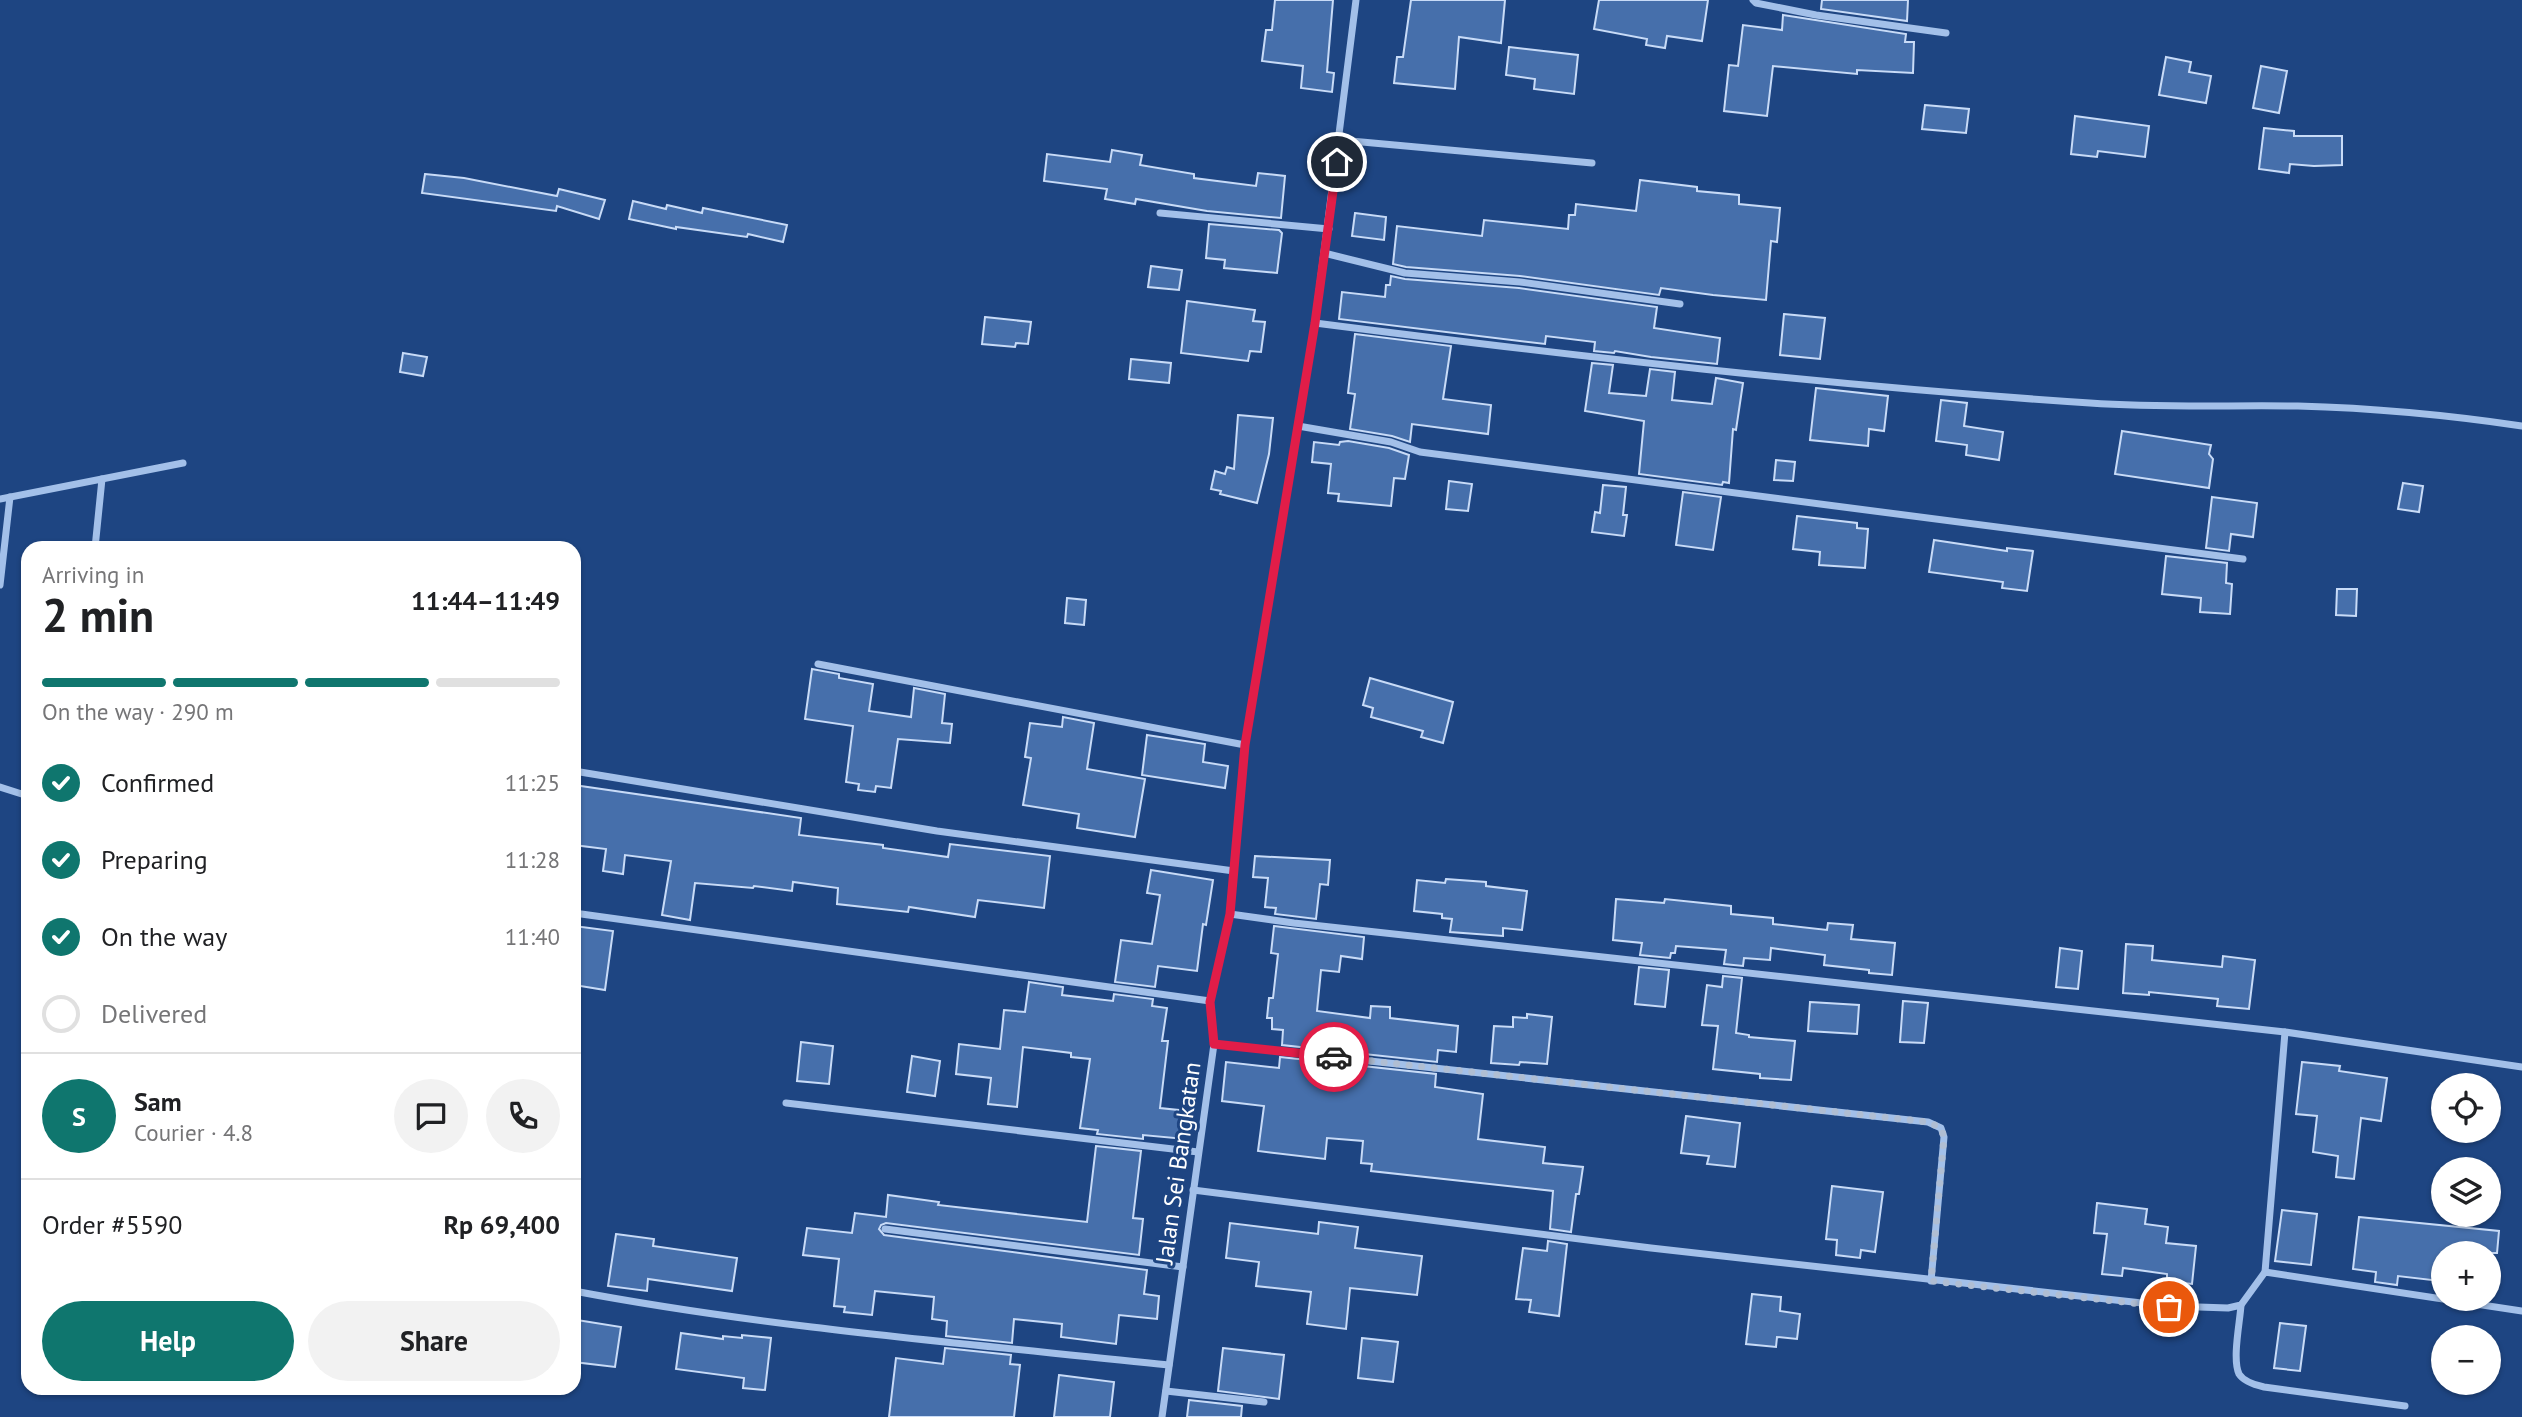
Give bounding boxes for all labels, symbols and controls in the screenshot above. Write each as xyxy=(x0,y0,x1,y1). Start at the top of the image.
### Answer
pin xyxy=(1307,132,1367,192)
icon: home xyxy=(1318,143,1356,181)
text: Arriving in xyxy=(42,560,144,589)
text: 11:44–11:49 xyxy=(411,584,560,617)
text: 2 min xyxy=(42,585,154,645)
text: On the way · 290 m xyxy=(42,697,234,726)
icon: check xyxy=(42,764,80,802)
text: Confirmed xyxy=(101,766,214,799)
text: 11:25 xyxy=(505,768,560,797)
icon: check xyxy=(42,841,80,879)
text: Preparing xyxy=(101,843,208,876)
text: 11:28 xyxy=(505,845,560,874)
icon: check xyxy=(42,918,80,956)
text: On the way xyxy=(101,920,227,953)
text: 11:40 xyxy=(505,922,560,951)
text: Delivered xyxy=(101,997,207,1030)
courier xyxy=(1299,1022,1369,1092)
icon: car xyxy=(1315,1038,1353,1076)
street label: Jalan Sei Bangkatan xyxy=(1148,1060,1208,1267)
map controls xyxy=(2431,1073,2501,1395)
button: locate xyxy=(2431,1073,2501,1143)
button: chat xyxy=(394,1079,468,1153)
button: phone xyxy=(486,1079,560,1153)
text: Sam xyxy=(134,1085,182,1118)
text: S xyxy=(72,1100,86,1133)
text: Courier · 4.8 xyxy=(134,1118,253,1147)
button: layers xyxy=(2431,1157,2501,1227)
text: Order #5590 xyxy=(42,1208,182,1241)
text: Rp 69,400 xyxy=(443,1208,560,1241)
button: + xyxy=(2431,1241,2501,1311)
pin xyxy=(2139,1277,2199,1337)
icon: bag xyxy=(2150,1288,2188,1326)
button: Help xyxy=(42,1301,294,1381)
button: Share xyxy=(308,1301,560,1381)
button: − xyxy=(2431,1325,2501,1395)

